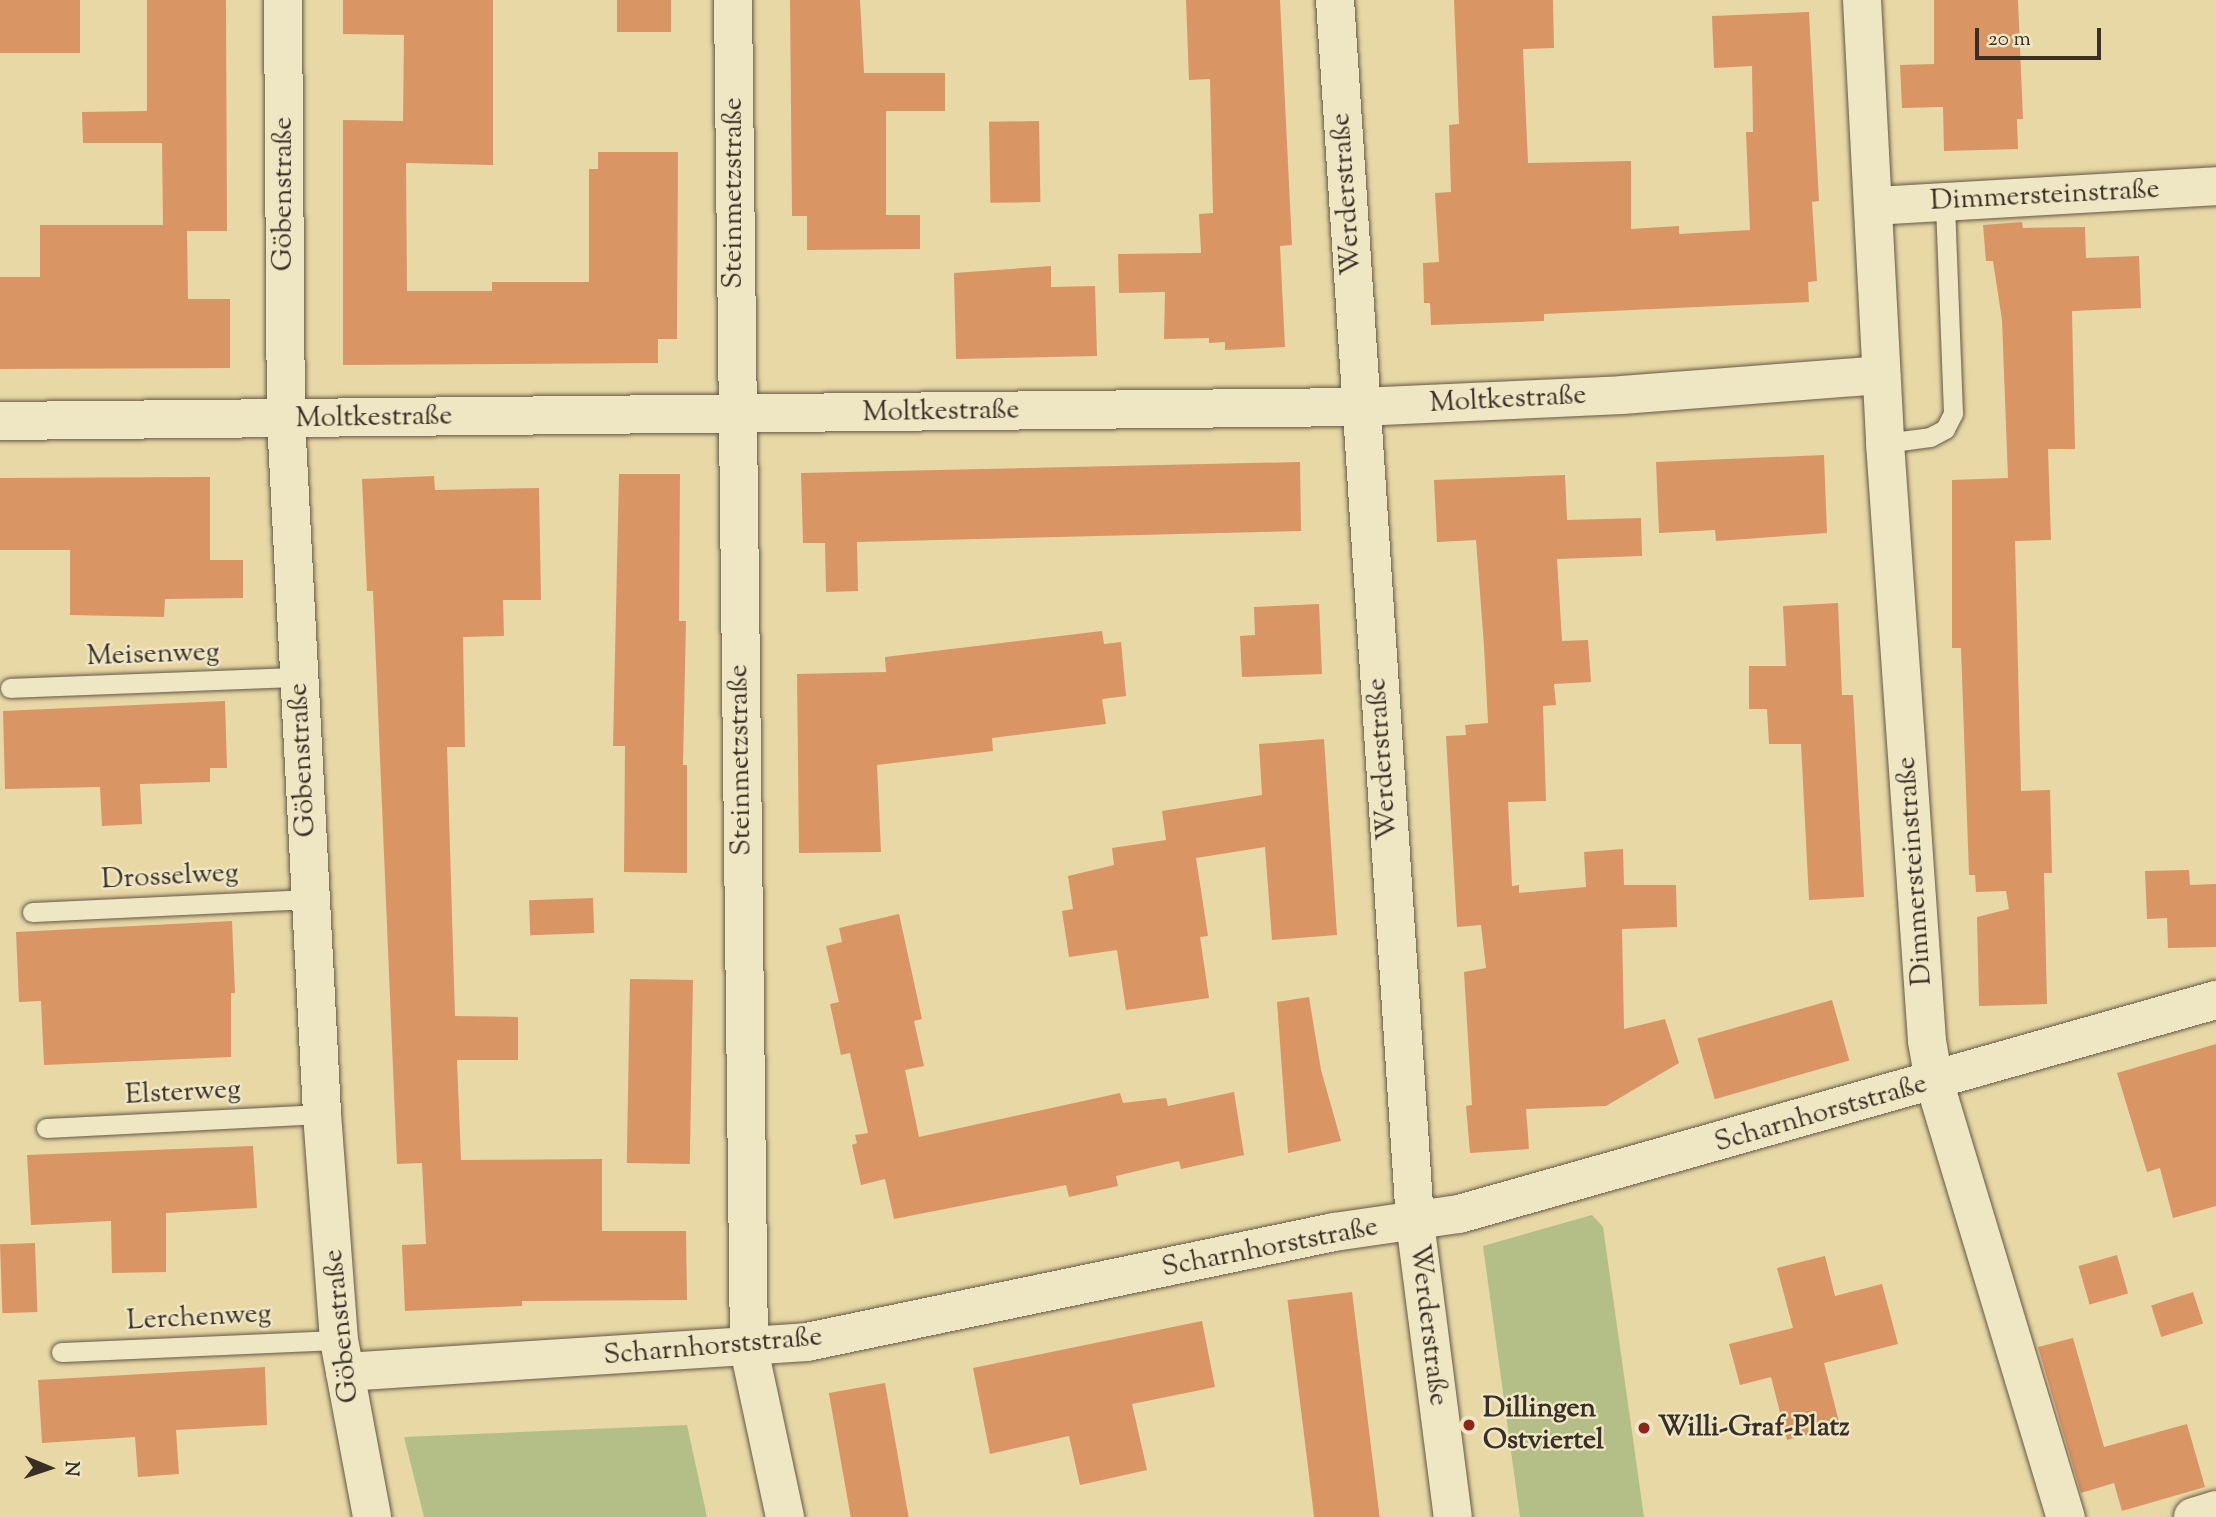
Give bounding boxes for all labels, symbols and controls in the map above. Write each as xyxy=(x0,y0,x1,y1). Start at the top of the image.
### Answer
scale bar xyxy=(1978,14,2104,58)
text: 20 m xyxy=(1988,25,2031,55)
street label: Steinmetzstraße xyxy=(717,97,751,289)
street label: Werderstraße xyxy=(1325,112,1369,276)
street label: Göbenstraße xyxy=(267,117,301,271)
street label: Dimmersteinstraße xyxy=(1929,173,2161,219)
street label: Moltkestraße xyxy=(1429,379,1587,421)
street label: Moltkestraße xyxy=(862,394,1020,430)
street label: Moltkestraße xyxy=(295,400,453,436)
street label: Meisenweg xyxy=(86,636,220,674)
street label: Steinmetzstraße xyxy=(723,664,759,856)
street label: Werderstraße xyxy=(1361,677,1405,841)
street label: Göbenstraße xyxy=(282,682,324,838)
street label: Dimmersteinstraße xyxy=(1890,755,1940,987)
street label: Drosselweg xyxy=(101,857,239,897)
street label: Scharnhorststraße xyxy=(1711,1068,1931,1160)
street label: Elsterweg xyxy=(124,1073,242,1113)
street label: Scharnhorststraße xyxy=(1159,1211,1381,1285)
street label: Werderstraße xyxy=(1401,1242,1455,1408)
street label: Göbenstraße xyxy=(317,1247,367,1405)
street label: Lerchenweg xyxy=(126,1297,272,1339)
street label: Scharnhorststraße xyxy=(602,1321,824,1373)
place label: Dillingen Ostviertel xyxy=(1483,1392,1604,1458)
place label: Willi-Graf-Platz xyxy=(1658,1411,1850,1445)
marker: Dillingen Ostviertel xyxy=(1461,1417,1477,1433)
marker: Willi-Graf-Platz xyxy=(1636,1420,1652,1436)
north arrow xyxy=(14,1433,84,1503)
text: N xyxy=(57,1461,84,1477)

